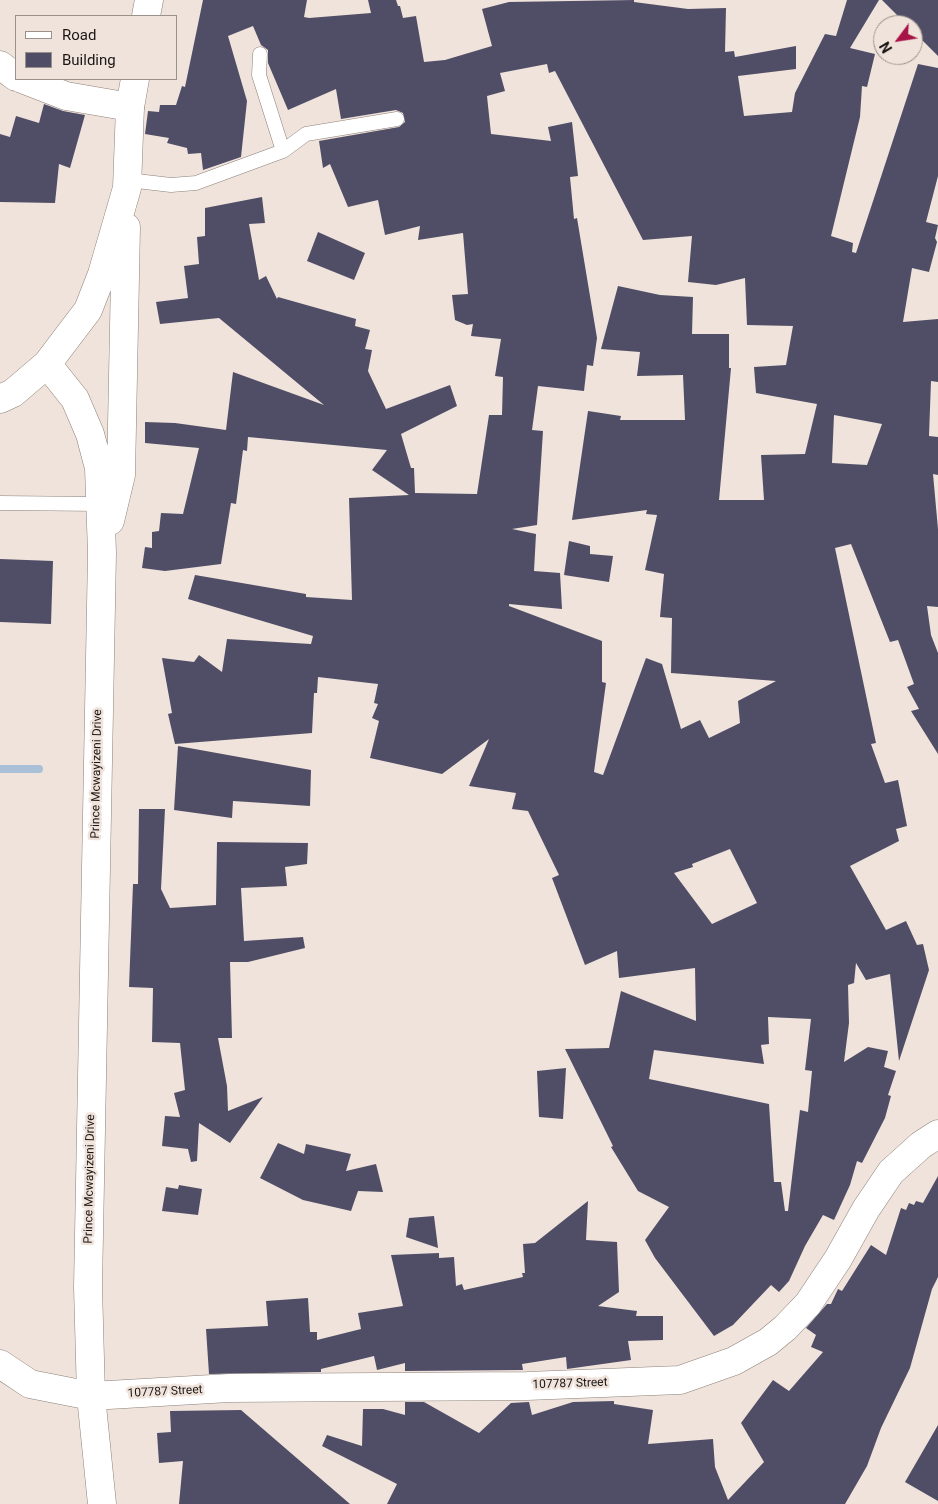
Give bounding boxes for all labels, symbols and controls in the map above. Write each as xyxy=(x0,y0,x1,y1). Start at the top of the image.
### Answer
legend xyxy=(15,15,178,80)
north arrow xyxy=(873,15,923,65)
text: Road xyxy=(62,26,96,44)
text: N xyxy=(877,39,895,56)
text: Building xyxy=(62,51,116,69)
street label: Prince Mcwayizeni Drive xyxy=(89,709,105,839)
street label: Prince Mcwayizeni Drive xyxy=(82,1114,98,1244)
street label: 107787 Street xyxy=(532,1375,608,1393)
street label: 107787 Street xyxy=(127,1383,203,1401)

